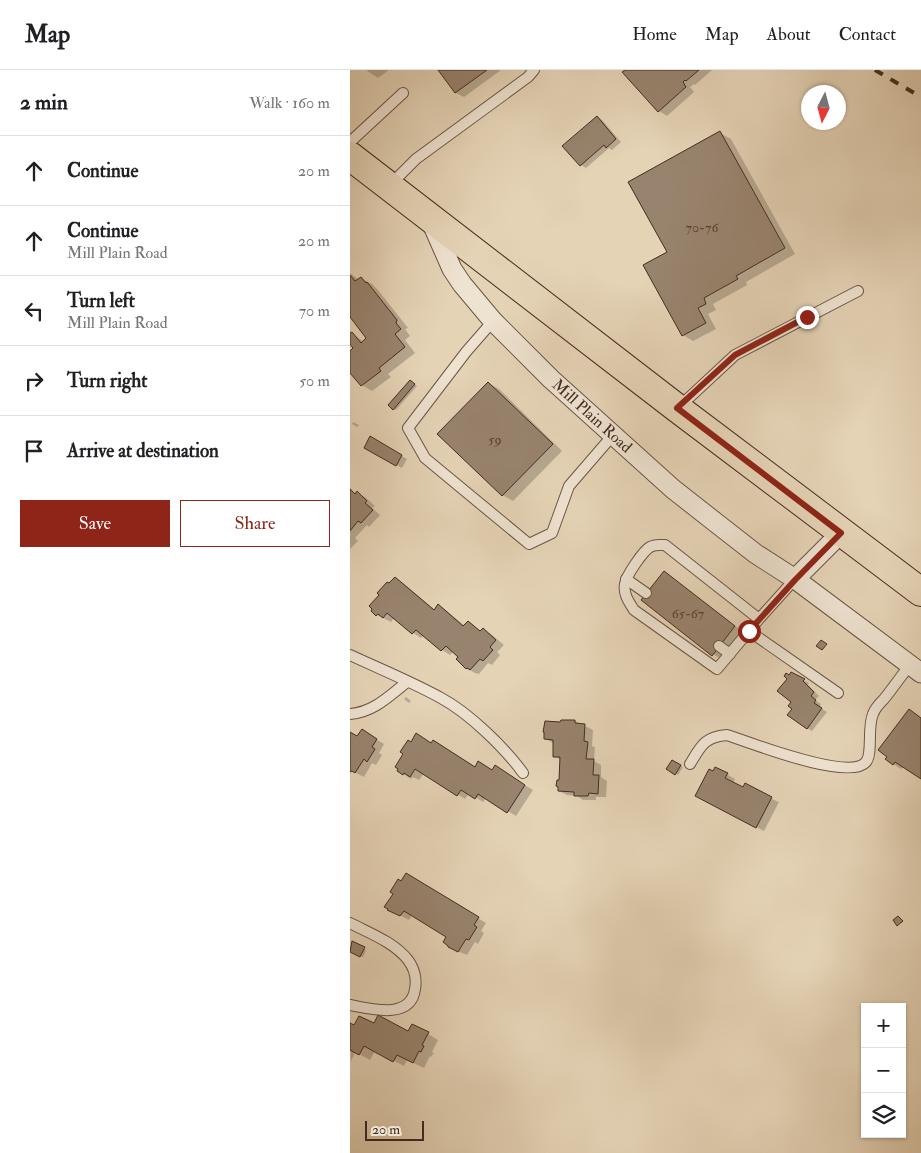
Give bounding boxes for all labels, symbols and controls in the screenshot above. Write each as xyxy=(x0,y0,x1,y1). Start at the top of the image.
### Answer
text: Map xyxy=(25,19,70,50)
text: Home xyxy=(632,23,677,46)
text: Map xyxy=(705,23,739,46)
text: About xyxy=(767,23,811,46)
text: Contact xyxy=(839,23,896,46)
north arrow xyxy=(801,85,846,130)
text: 2 min xyxy=(20,89,68,116)
text: Walk · 160 m xyxy=(249,93,330,113)
icon: ahead xyxy=(20,157,48,185)
text: Continue xyxy=(67,159,138,183)
text: 20 m xyxy=(298,161,330,181)
text: Continue xyxy=(67,219,138,243)
house number: 70-76 xyxy=(686,219,719,236)
icon: ahead xyxy=(20,227,48,255)
text: 20 m xyxy=(298,231,330,251)
text: Mill Plain Road xyxy=(67,243,168,263)
text: Turn left xyxy=(67,289,135,313)
icon: left xyxy=(20,297,48,325)
text: 70 m xyxy=(299,301,330,321)
route end xyxy=(796,306,819,329)
text: Mill Plain Road xyxy=(67,313,168,333)
icon: right xyxy=(20,367,48,395)
text: Turn right xyxy=(67,369,147,393)
text: 50 m xyxy=(299,371,330,391)
street label: Mill Plain Road xyxy=(548,375,636,457)
house number: 59 xyxy=(488,431,502,448)
icon: arrive xyxy=(20,437,48,465)
text: Arrive at destination xyxy=(67,439,219,463)
button: Save xyxy=(20,500,170,547)
button: Share xyxy=(180,500,330,547)
house number: 65-67 xyxy=(672,605,705,622)
route start xyxy=(738,620,761,643)
map controls xyxy=(861,1003,906,1138)
button: + xyxy=(861,1003,906,1048)
button: − xyxy=(861,1048,906,1093)
button: layers xyxy=(861,1093,906,1138)
scale bar xyxy=(365,1118,424,1141)
text: 20 m xyxy=(372,1121,400,1138)

